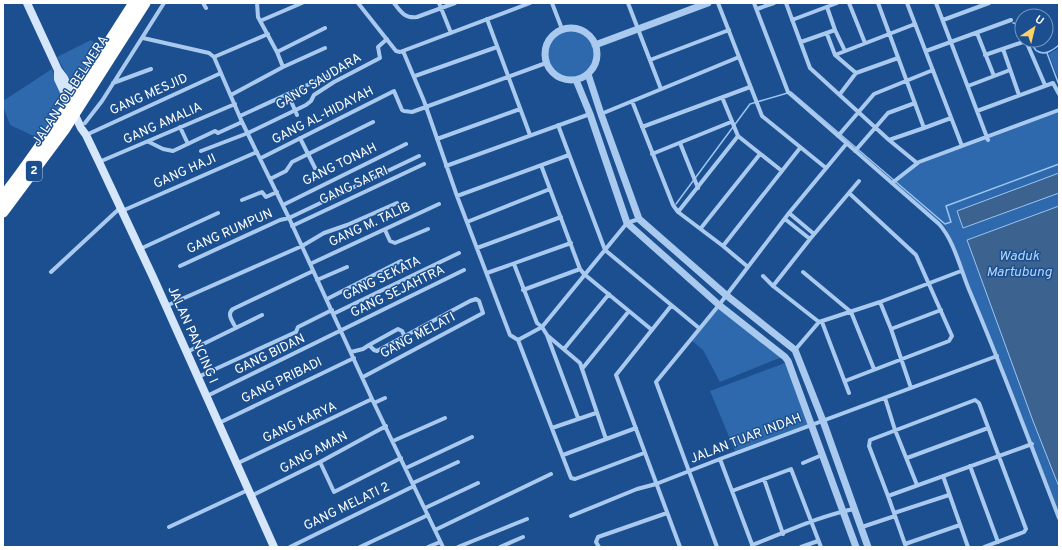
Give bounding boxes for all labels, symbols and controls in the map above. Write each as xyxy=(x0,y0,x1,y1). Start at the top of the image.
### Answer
north arrow xyxy=(1014,8,1054,48)
text: U xyxy=(1032,13,1046,29)
street label: JALAN TOL BELMERA xyxy=(29,33,113,149)
street label: GANG SAUDARA xyxy=(273,50,365,114)
street label: GANG MESJID xyxy=(107,71,191,119)
street label: GANG AL-HIDAYAH xyxy=(269,83,377,149)
street label: GANG AMALIA xyxy=(121,99,205,149)
street label: GANG TONAH xyxy=(300,140,380,190)
street label: GANG HAJI xyxy=(151,151,219,193)
road number: 2 xyxy=(26,161,42,181)
street label: GANG SAFRI xyxy=(317,163,391,209)
street label: GANG M. TALIB xyxy=(327,199,413,251)
street label: GANG RUMPUN xyxy=(184,206,276,258)
water label: Waduk Martubung xyxy=(986,248,1052,281)
street label: GANG SEKATA xyxy=(340,253,424,305)
street label: GANG SEJAHTRA xyxy=(348,262,448,322)
street label: JALAN PANCING I xyxy=(163,284,221,386)
street label: GANG MELATI xyxy=(378,310,458,362)
street label: GANG BIDAN xyxy=(232,331,308,379)
street label: GANG PRIBADI xyxy=(239,354,325,408)
street label: GANG KARYA xyxy=(260,399,340,447)
street label: JALAN TUAR INDAH xyxy=(688,410,804,468)
street label: GANG AMAN xyxy=(277,428,351,478)
street label: GANG MELATI 2 xyxy=(301,479,393,535)

